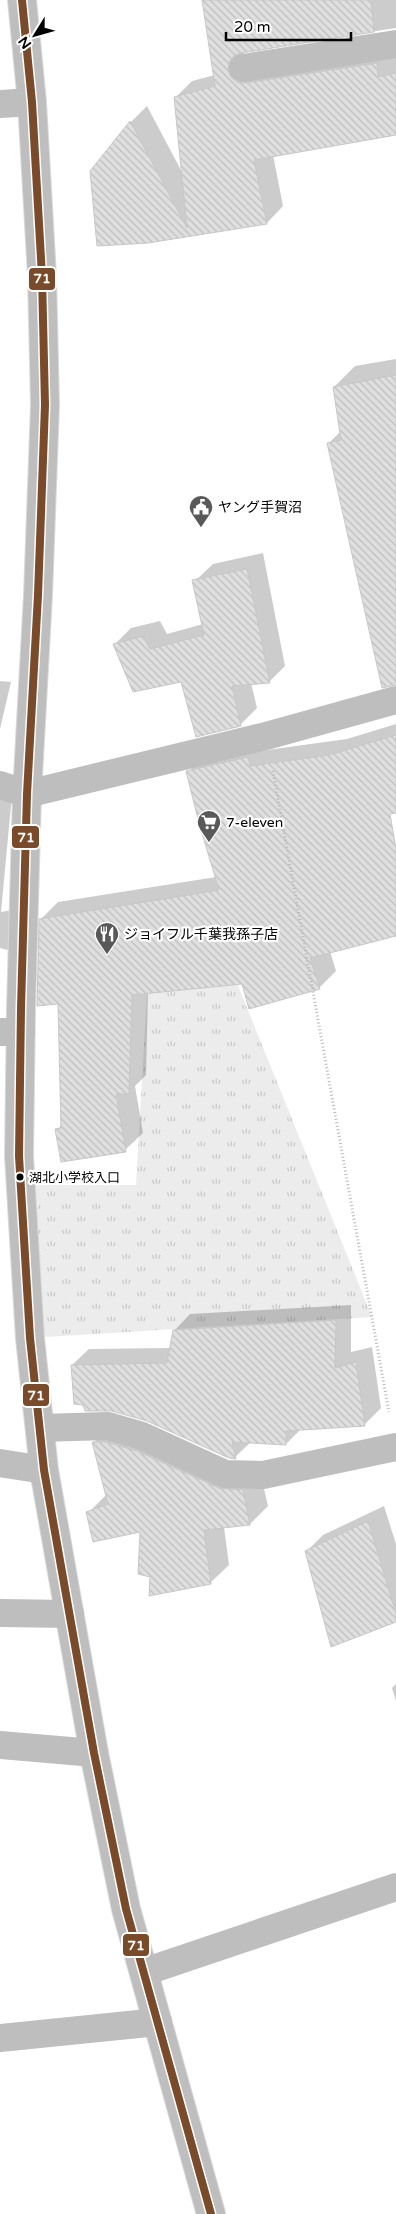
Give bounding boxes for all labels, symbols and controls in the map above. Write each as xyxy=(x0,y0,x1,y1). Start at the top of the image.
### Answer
north arrow xyxy=(10,10,60,60)
scale bar xyxy=(226,10,351,42)
text: 20 m xyxy=(234,18,271,36)
text: N xyxy=(15,33,35,52)
line badge: 71 xyxy=(28,267,56,291)
text: 71 xyxy=(33,270,51,287)
public building icon: ヤング手賀沼 xyxy=(188,494,214,528)
place label: ヤング手賀沼 xyxy=(218,499,302,516)
supermarket icon: 7-eleven xyxy=(196,809,222,843)
place label: 7-eleven xyxy=(226,814,283,831)
line badge: 71 xyxy=(11,825,40,849)
text: 71 xyxy=(17,829,35,846)
restaurant icon: ジョイフル千葉我孫子店 xyxy=(94,921,120,955)
place label: ジョイフル千葉我孫子店 xyxy=(124,926,278,943)
place label: 湖北小学校入口 xyxy=(29,1170,120,1186)
marker: 湖北小学校入口 xyxy=(15,1172,25,1182)
line badge: 71 xyxy=(22,1383,50,1407)
text: 71 xyxy=(27,1387,45,1404)
line badge: 71 xyxy=(122,1933,150,1957)
text: 71 xyxy=(127,1937,145,1954)

